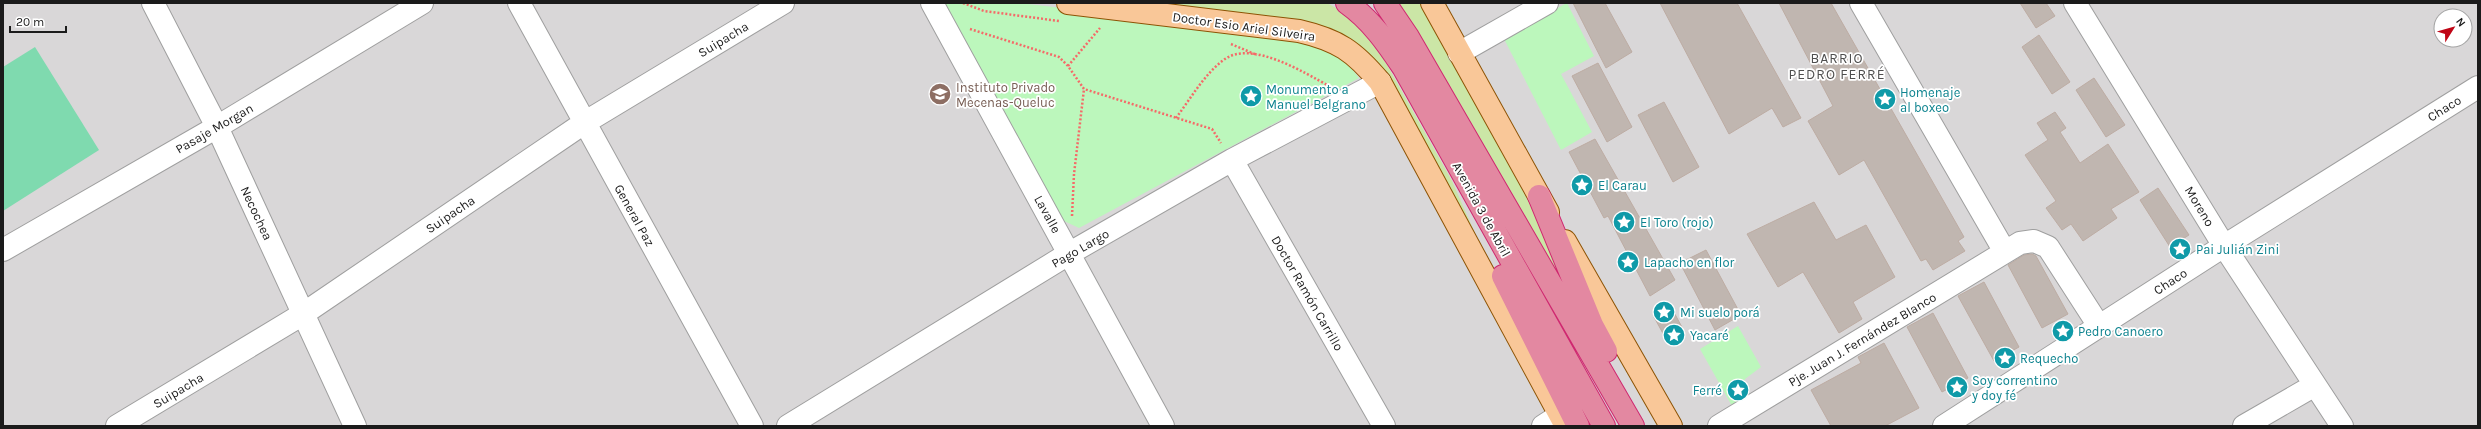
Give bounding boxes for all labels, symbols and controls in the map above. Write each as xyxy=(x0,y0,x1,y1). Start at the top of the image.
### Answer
scale bar xyxy=(10,8,66,34)
north arrow xyxy=(2433,8,2473,48)
street label: Doctor Esio Ariel Silveira xyxy=(1172,9,1316,44)
text: 20 m xyxy=(16,15,44,29)
text: N xyxy=(2453,15,2468,29)
street label: Suipacha xyxy=(695,19,751,60)
district label: BARRIO PEDRO FERRÉ xyxy=(1788,50,1886,83)
place label: Instituto Privado Mecenas-Queluc xyxy=(956,80,1055,110)
school or university icon: Instituto Privado Mecenas-Queluc xyxy=(927,81,953,107)
place label: Monumento a Manuel Belgrano xyxy=(1266,82,1366,112)
place icon: Monumento a Manuel Belgrano xyxy=(1238,83,1264,109)
place label: Homenaje al boxeo xyxy=(1900,85,1961,115)
place icon: Homenaje al boxeo xyxy=(1872,86,1898,112)
street label: Chaco xyxy=(2425,92,2464,125)
street label: Pasaje Morgan xyxy=(173,100,256,157)
street label: Avenida 3 de Abril xyxy=(1449,159,1514,259)
place icon: El Carau xyxy=(1569,172,1595,198)
place label: El Carau xyxy=(1598,178,1647,193)
street label: General Paz xyxy=(611,182,658,249)
street label: Moreno xyxy=(2182,183,2217,229)
street label: Necochea xyxy=(238,184,276,243)
street label: Suipacha xyxy=(423,193,478,236)
street label: Lavalle xyxy=(1031,193,1064,236)
place icon: El Toro (rojo) xyxy=(1611,209,1637,235)
place label: El Toro (rojo) xyxy=(1640,215,1714,230)
street label: Pago Largo xyxy=(1049,226,1112,271)
street label: Doctor Ramón Carrillo xyxy=(1269,233,1347,353)
place icon: Pai Julián Zini xyxy=(2167,236,2193,262)
place label: Pai Julián Zini xyxy=(2196,242,2279,257)
place icon: Lapacho en flor xyxy=(1615,249,1641,275)
place label: Lapacho en flor xyxy=(1644,255,1735,270)
street label: Chaco xyxy=(2151,265,2190,298)
street label: Pje. Juan J. Fernández Blanco xyxy=(1786,289,1939,390)
place icon: Mi suelo porá xyxy=(1651,299,1677,325)
place label: Mi suelo porá xyxy=(1680,305,1760,320)
place icon: Pedro Canoero xyxy=(2050,318,2076,344)
place icon: Yacaré xyxy=(1661,322,1687,348)
place label: Pedro Canoero xyxy=(2078,324,2163,339)
place label: Yacaré xyxy=(1690,328,1729,343)
place icon: Requecho xyxy=(1992,345,2018,371)
place label: Requecho xyxy=(2020,351,2078,367)
street label: Suipacha xyxy=(150,370,206,411)
place label: Soy correntino y doy fé xyxy=(1971,373,2058,403)
place icon: Soy correntino y doy fé xyxy=(1944,374,1970,400)
place icon: Ferré xyxy=(1725,377,1751,403)
place label: Ferré xyxy=(1693,383,1722,398)

